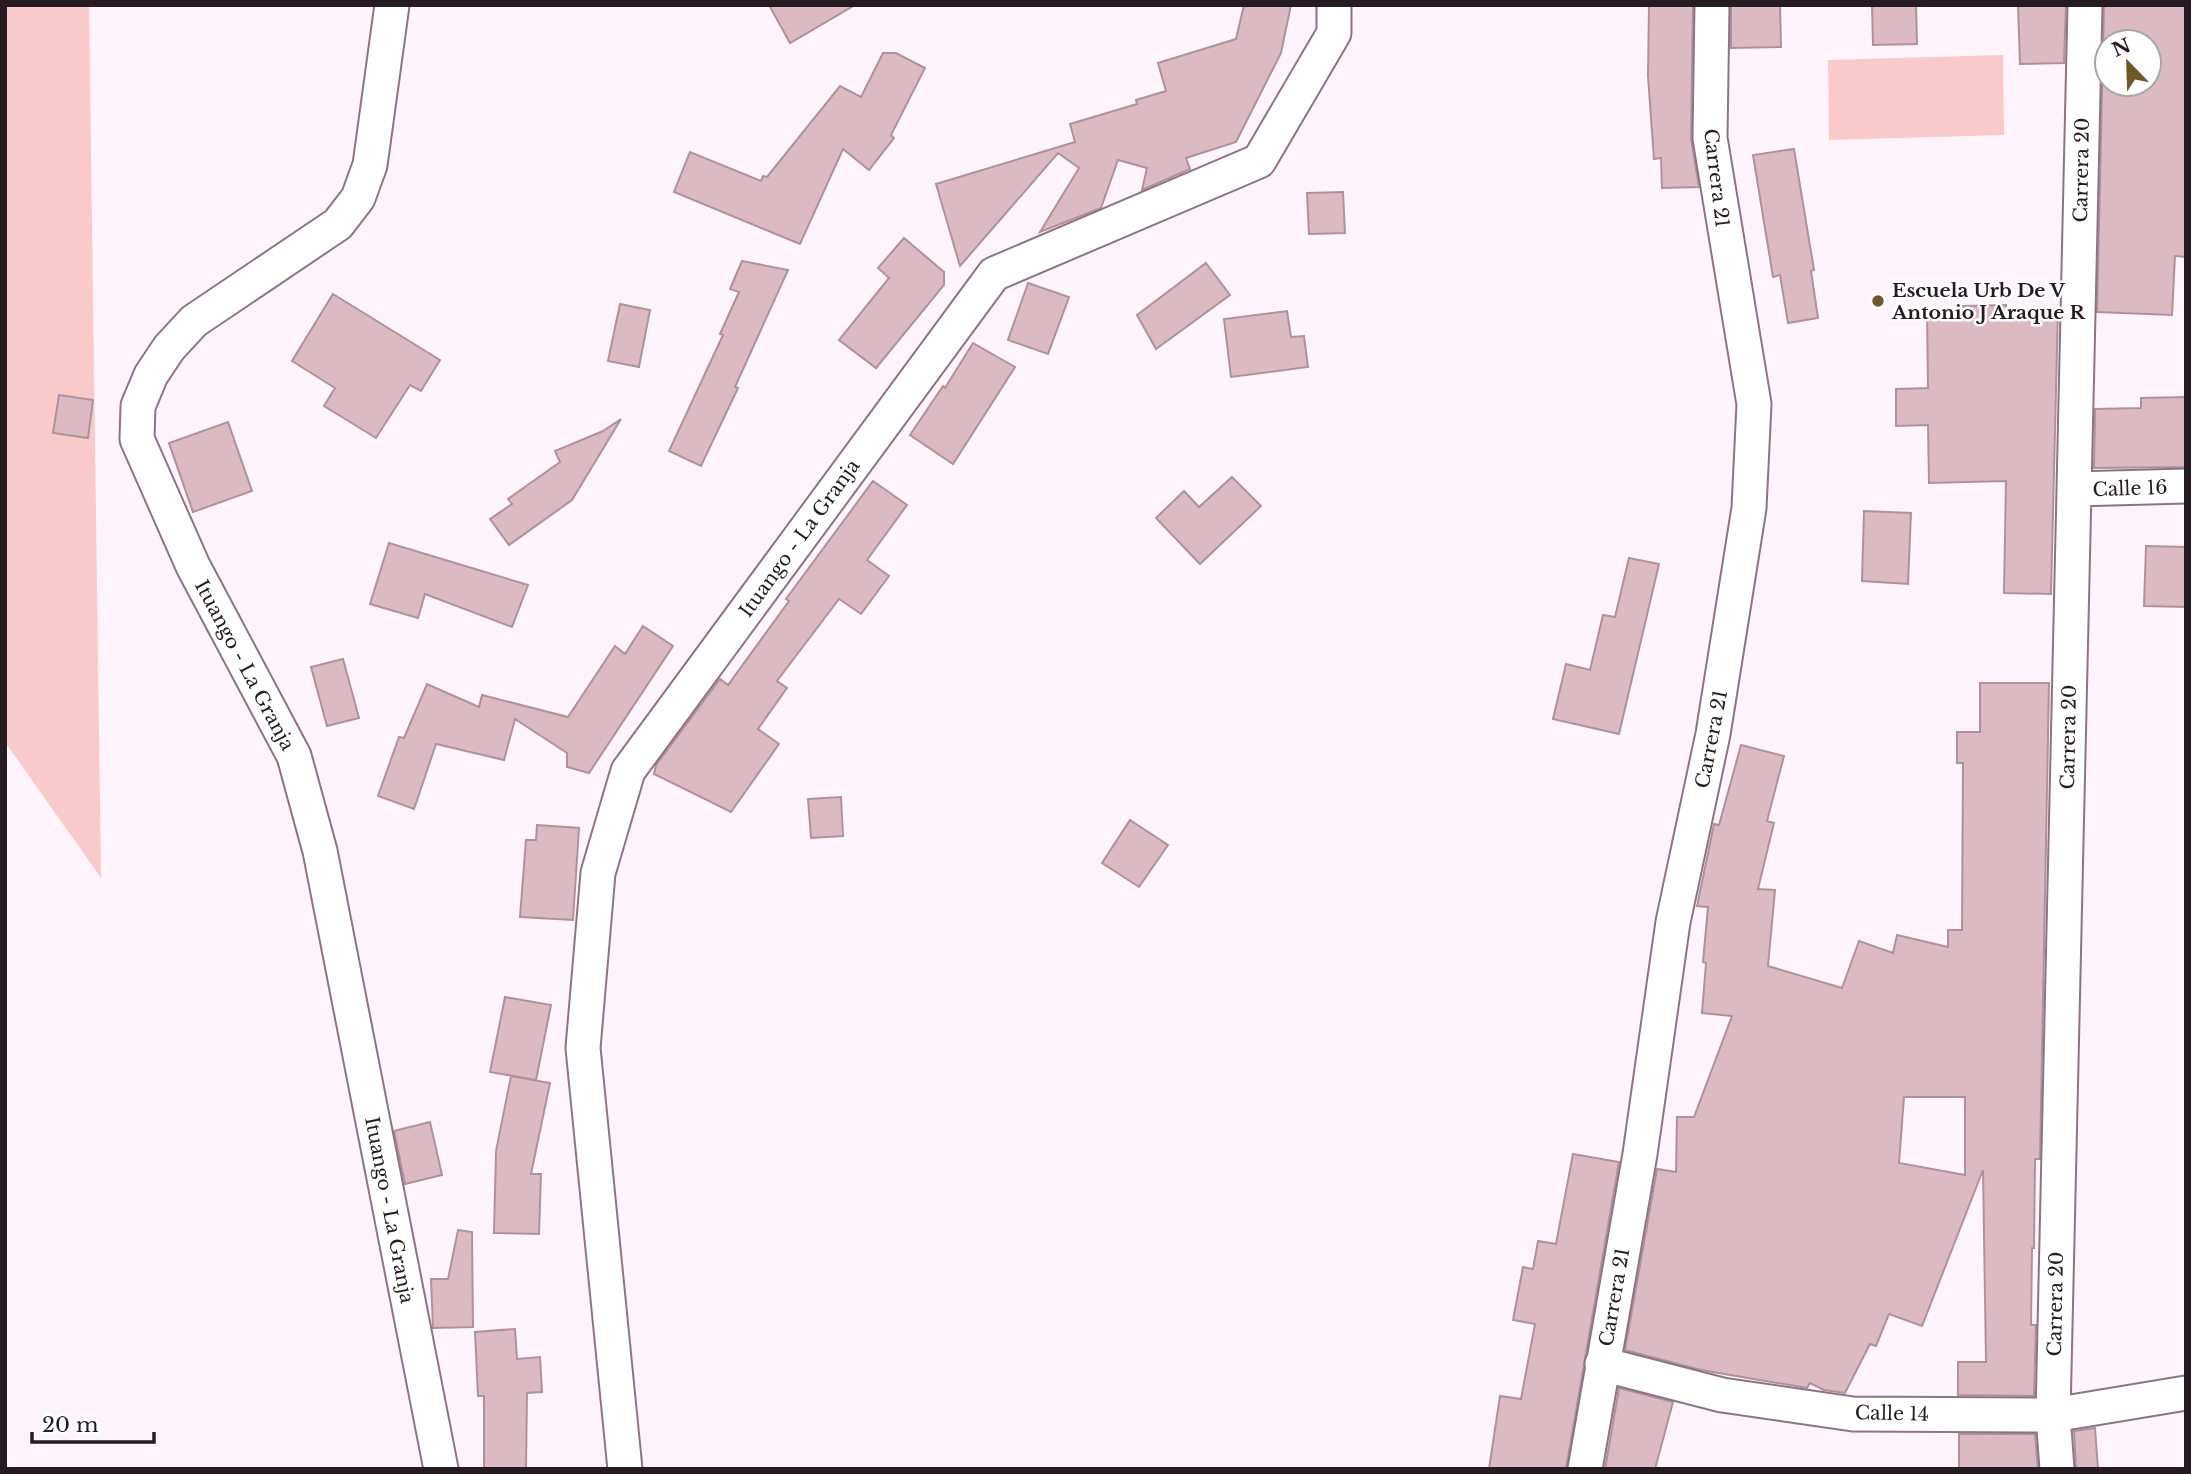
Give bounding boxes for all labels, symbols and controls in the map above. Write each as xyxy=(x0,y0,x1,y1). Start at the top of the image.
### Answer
north arrow xyxy=(2093,28,2163,98)
text: N xyxy=(2109,34,2134,62)
street label: Carrera 20 xyxy=(2069,117,2094,223)
street label: Carrera 21 xyxy=(1699,127,1734,229)
place label: Escuela Urb De V Antonio J Araque R xyxy=(1891,279,2086,324)
marker: Escuela Urb De V Antonio J Araque R xyxy=(1870,293,1886,309)
street label: Ituango - La Granja xyxy=(734,454,865,622)
street label: Calle 16 xyxy=(2092,476,2168,501)
street label: Ituango - La Granja xyxy=(190,576,299,755)
street label: Carrera 20 xyxy=(2056,684,2081,790)
street label: Carrera 21 xyxy=(1691,688,1732,790)
street label: Ituango - La Granja xyxy=(360,1115,419,1306)
street label: Carrera 21 xyxy=(1595,1246,1634,1348)
street label: Carrera 20 xyxy=(2043,1251,2068,1357)
scale bar xyxy=(32,1400,154,1444)
street label: Calle 14 xyxy=(1855,1401,1929,1426)
text: 20 m xyxy=(42,1412,99,1438)

